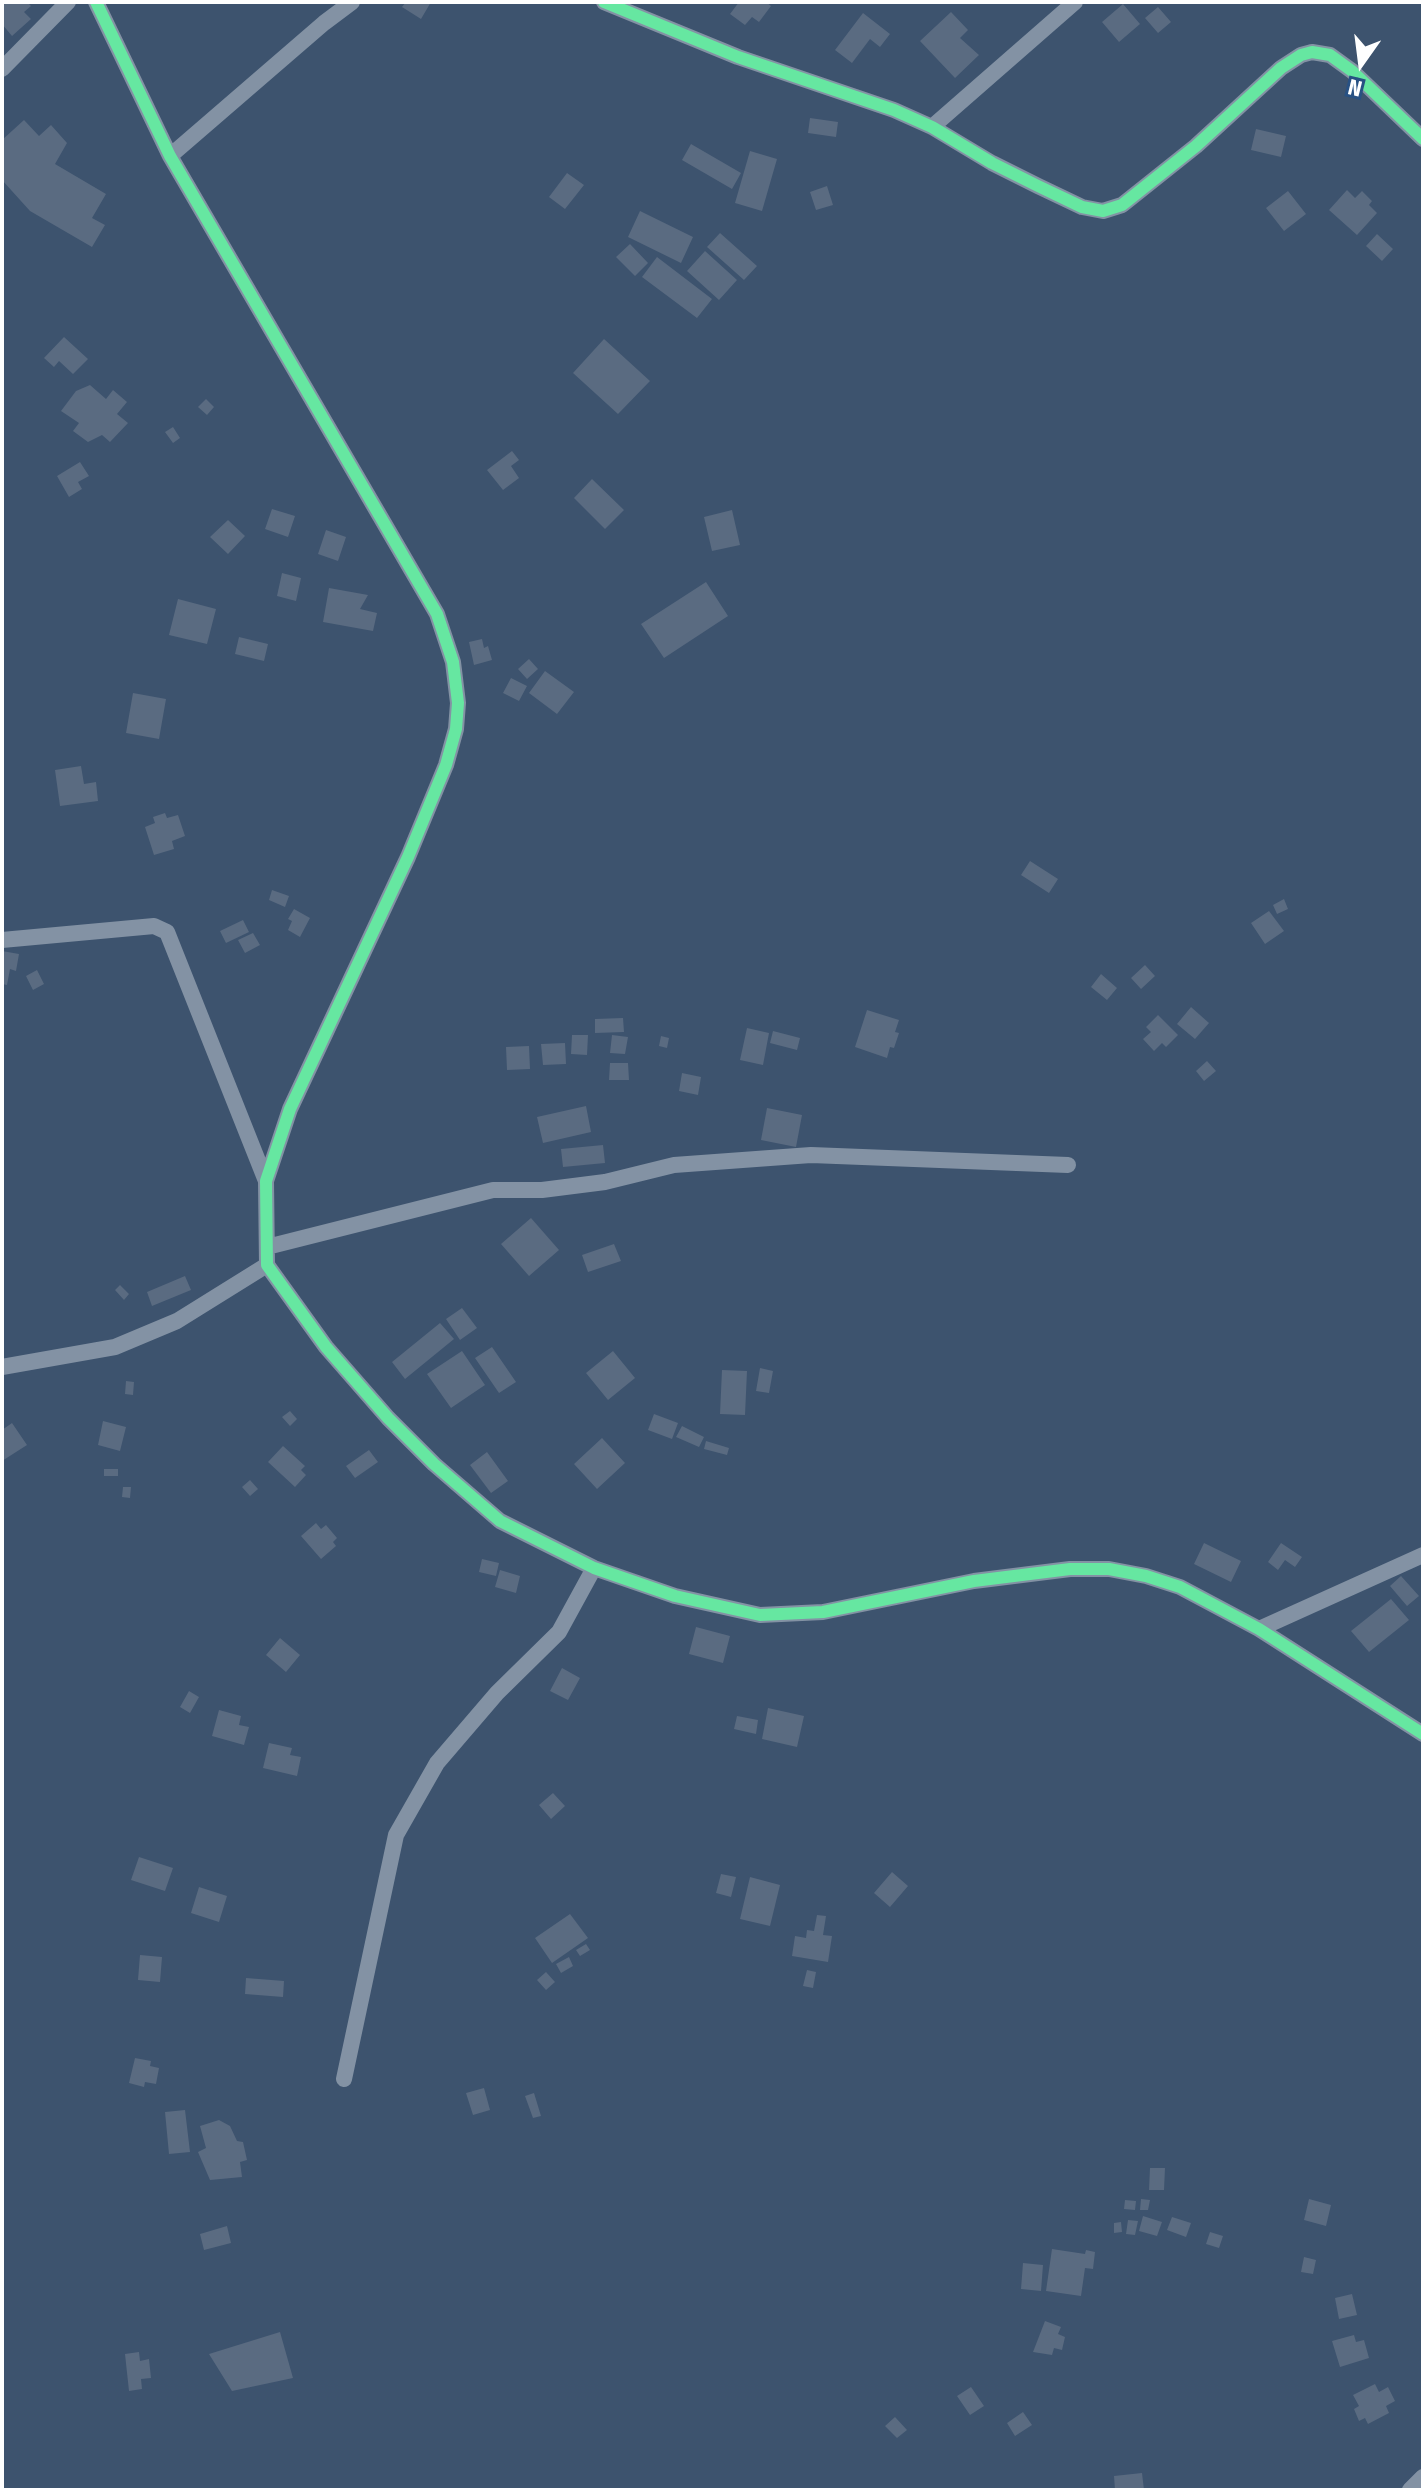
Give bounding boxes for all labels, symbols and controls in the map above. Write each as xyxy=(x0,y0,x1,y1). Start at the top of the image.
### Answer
north arrow xyxy=(1321,24,1401,104)
text: N xyxy=(1345,73,1365,102)

